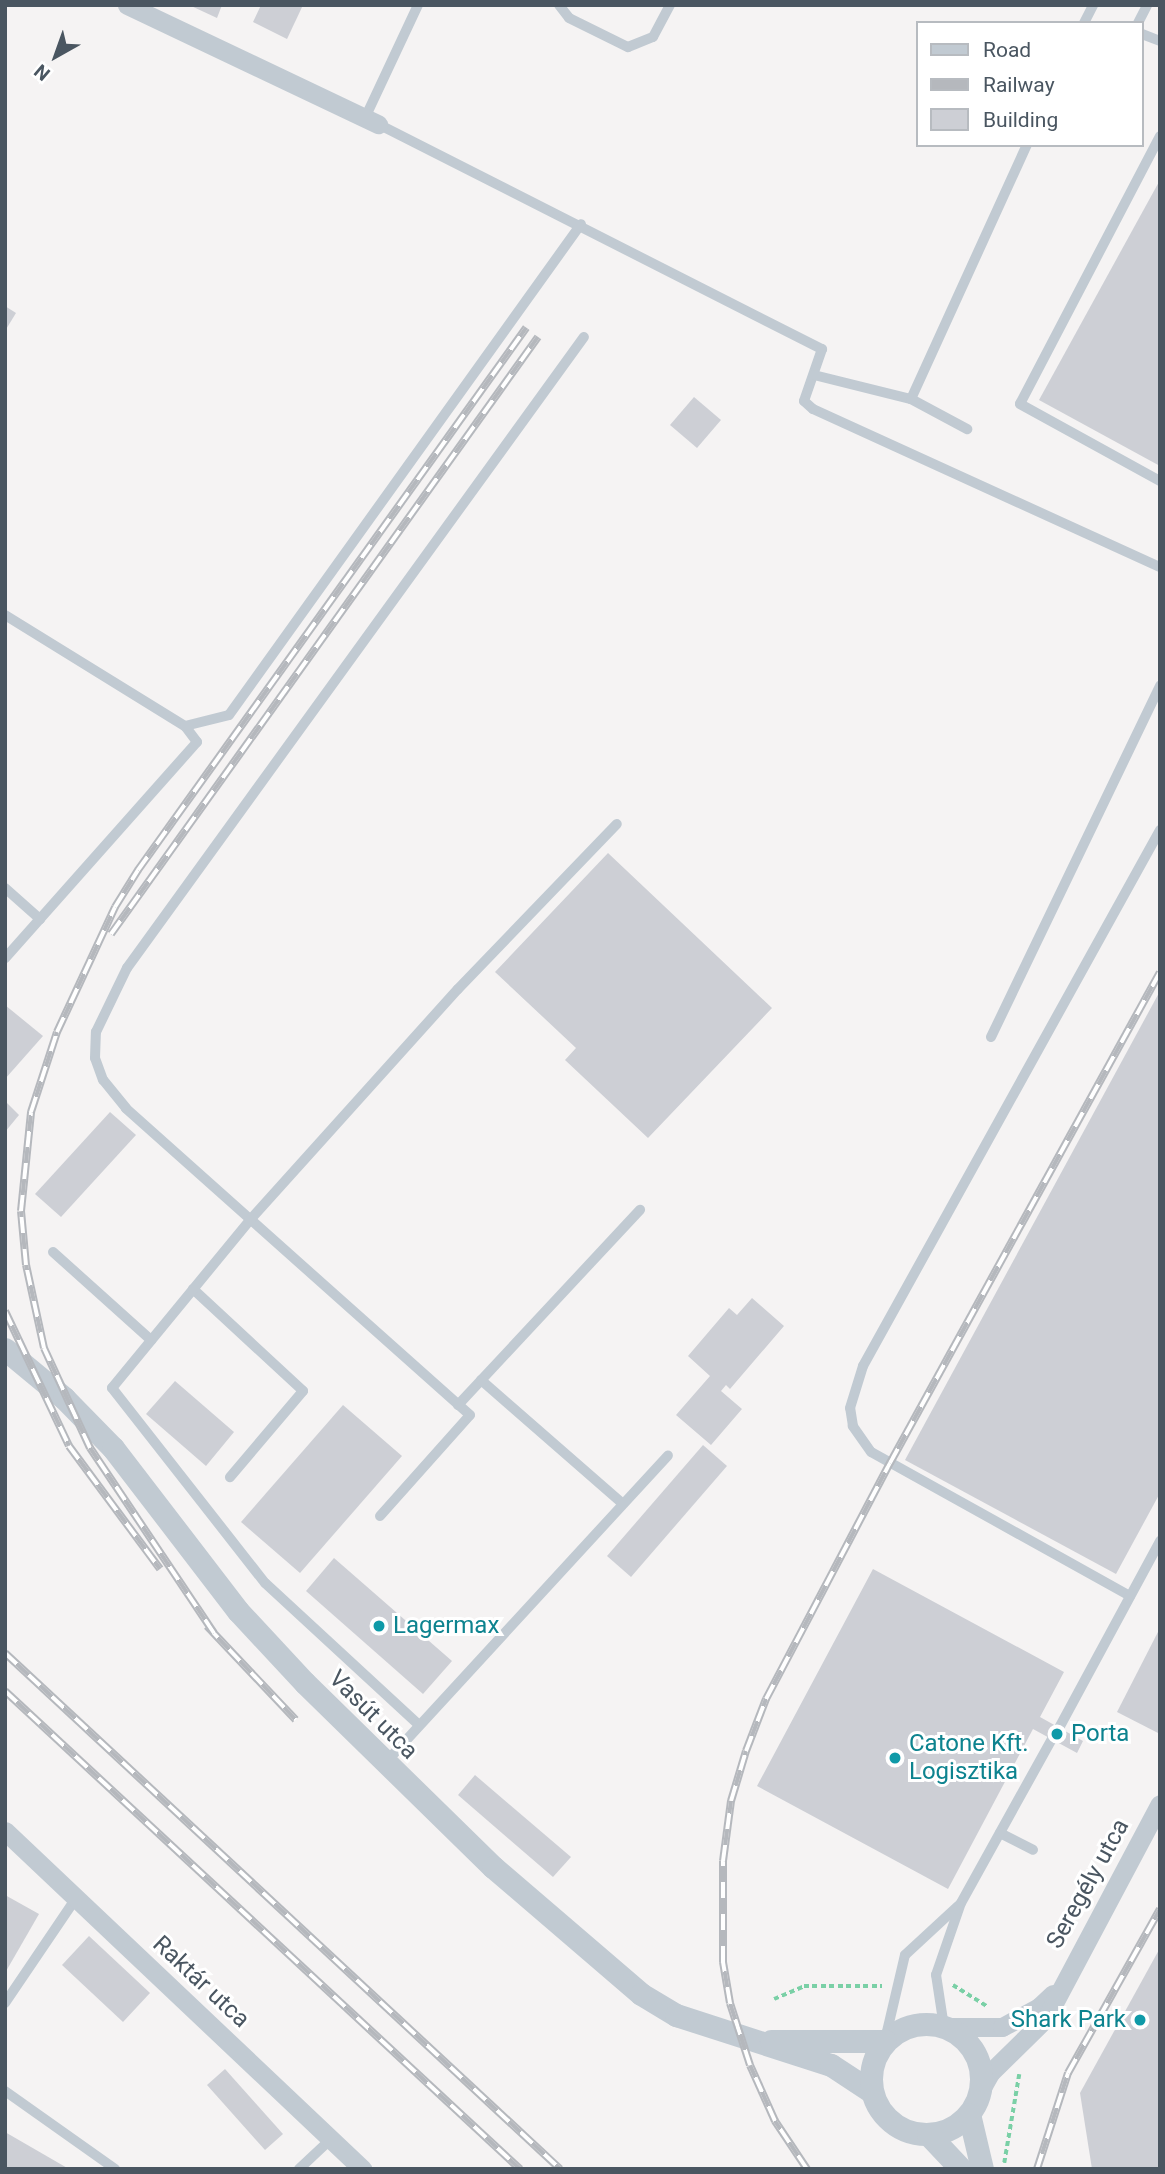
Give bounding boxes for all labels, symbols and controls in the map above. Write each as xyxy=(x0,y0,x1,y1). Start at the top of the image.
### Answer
north arrow xyxy=(21,21,91,91)
legend xyxy=(916,21,1144,147)
text: Road xyxy=(983,38,1031,62)
text: N xyxy=(30,59,55,86)
text: Railway xyxy=(983,73,1055,97)
text: Building xyxy=(983,108,1058,132)
place label: Lagermax xyxy=(393,1612,499,1640)
marker: Lagermax xyxy=(371,1618,387,1634)
street label: Vasút utca xyxy=(323,1665,423,1765)
place label: Porta xyxy=(1071,1720,1129,1748)
marker: Porta xyxy=(1049,1726,1065,1742)
place label: Catone Kft. Logisztika xyxy=(909,1730,1028,1786)
marker: Catone Kft. Logisztika xyxy=(887,1750,903,1766)
street label: Seregély utca xyxy=(1041,1814,1135,1954)
street label: Raktár utca xyxy=(147,1930,255,2034)
place label: Shark Park xyxy=(1011,2006,1126,2034)
marker: Shark Park xyxy=(1132,2012,1148,2028)

